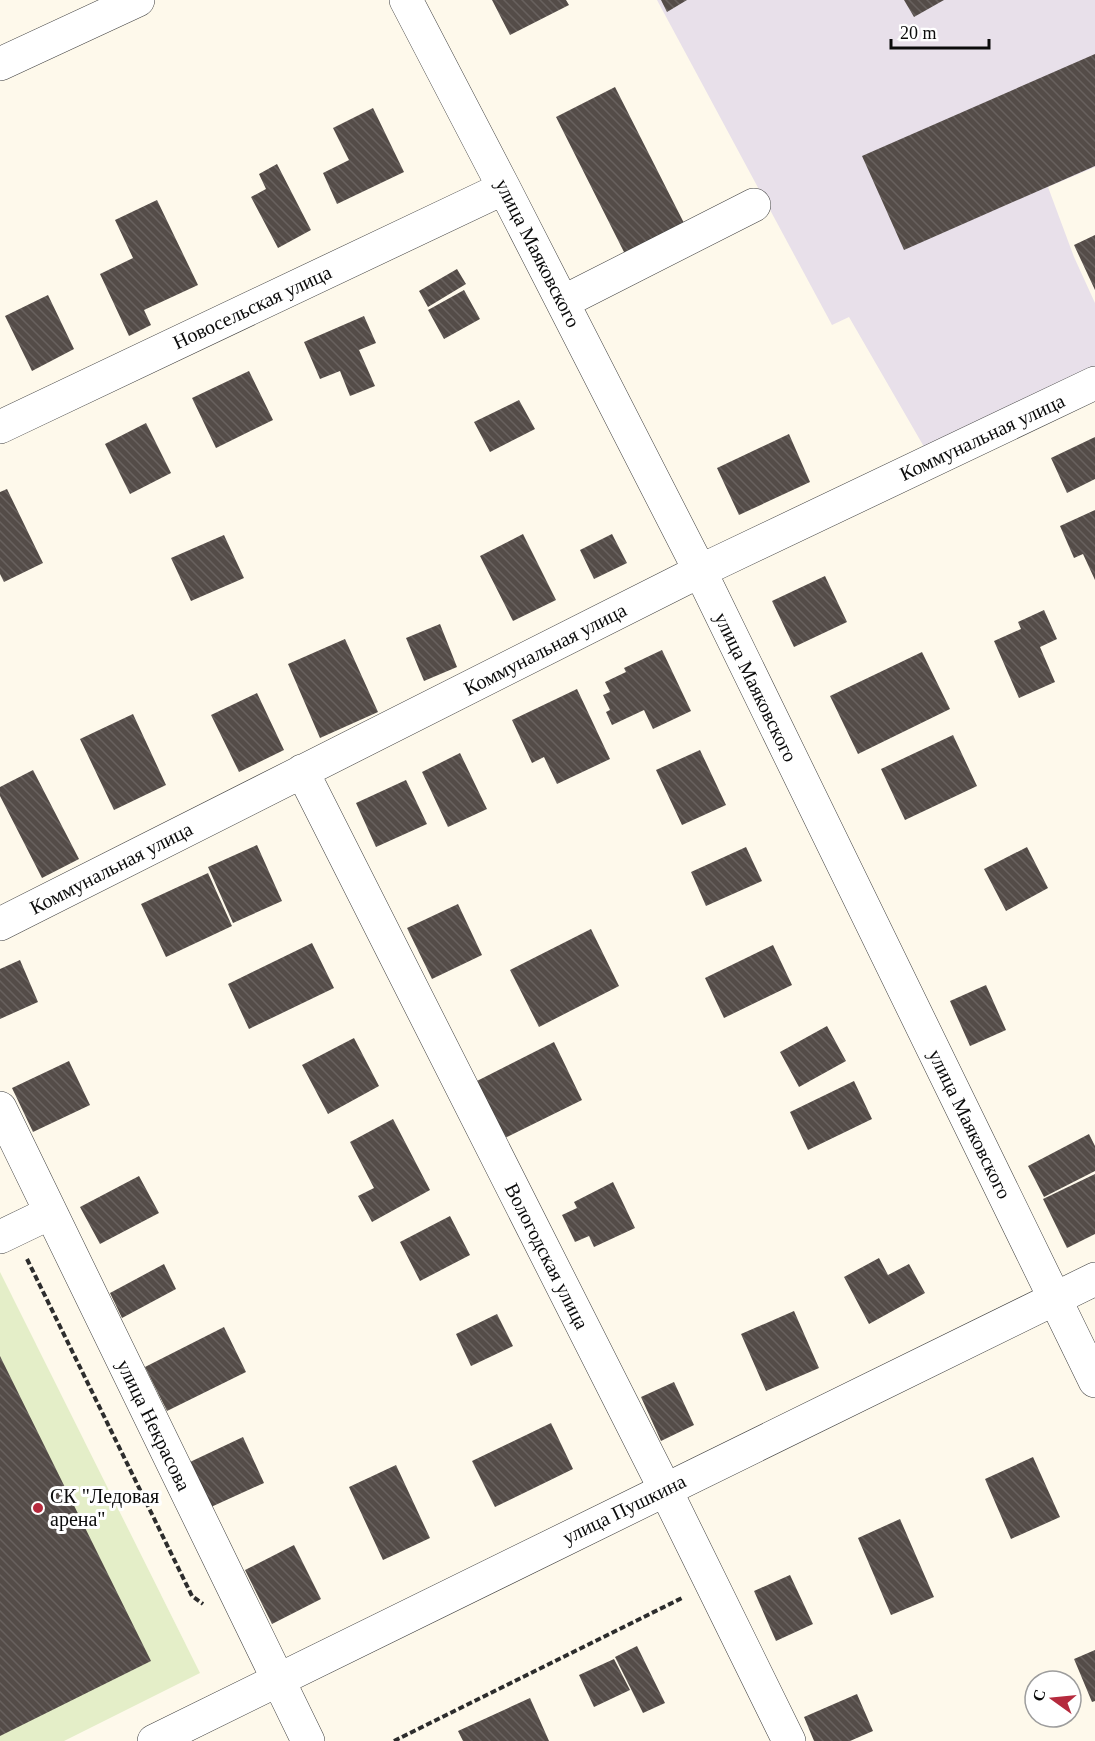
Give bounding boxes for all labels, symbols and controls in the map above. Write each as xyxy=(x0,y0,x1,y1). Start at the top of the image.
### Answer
scale bar xyxy=(891,12,988,50)
text: 20 m xyxy=(900,23,937,43)
street label: улица Маяковского xyxy=(490,175,585,331)
street label: Новосельская улица xyxy=(169,261,335,354)
street label: Коммунальная улица xyxy=(896,389,1068,486)
street label: Коммунальная улица xyxy=(460,598,630,700)
street label: улица Маяковского xyxy=(709,609,802,766)
street label: Коммунальная улица xyxy=(26,817,196,919)
street label: улица Маяковского xyxy=(923,1046,1016,1203)
street label: Вологодская улица xyxy=(500,1179,593,1333)
street label: улица Некрасова xyxy=(112,1356,195,1495)
street label: улица Пушкина xyxy=(559,1470,690,1549)
place label: СК "Ледовая арена" xyxy=(50,1485,159,1531)
marker: СК "Ледовая арена" xyxy=(31,1501,45,1515)
north arrow xyxy=(1023,1669,1083,1729)
text: С xyxy=(1029,1687,1049,1703)

